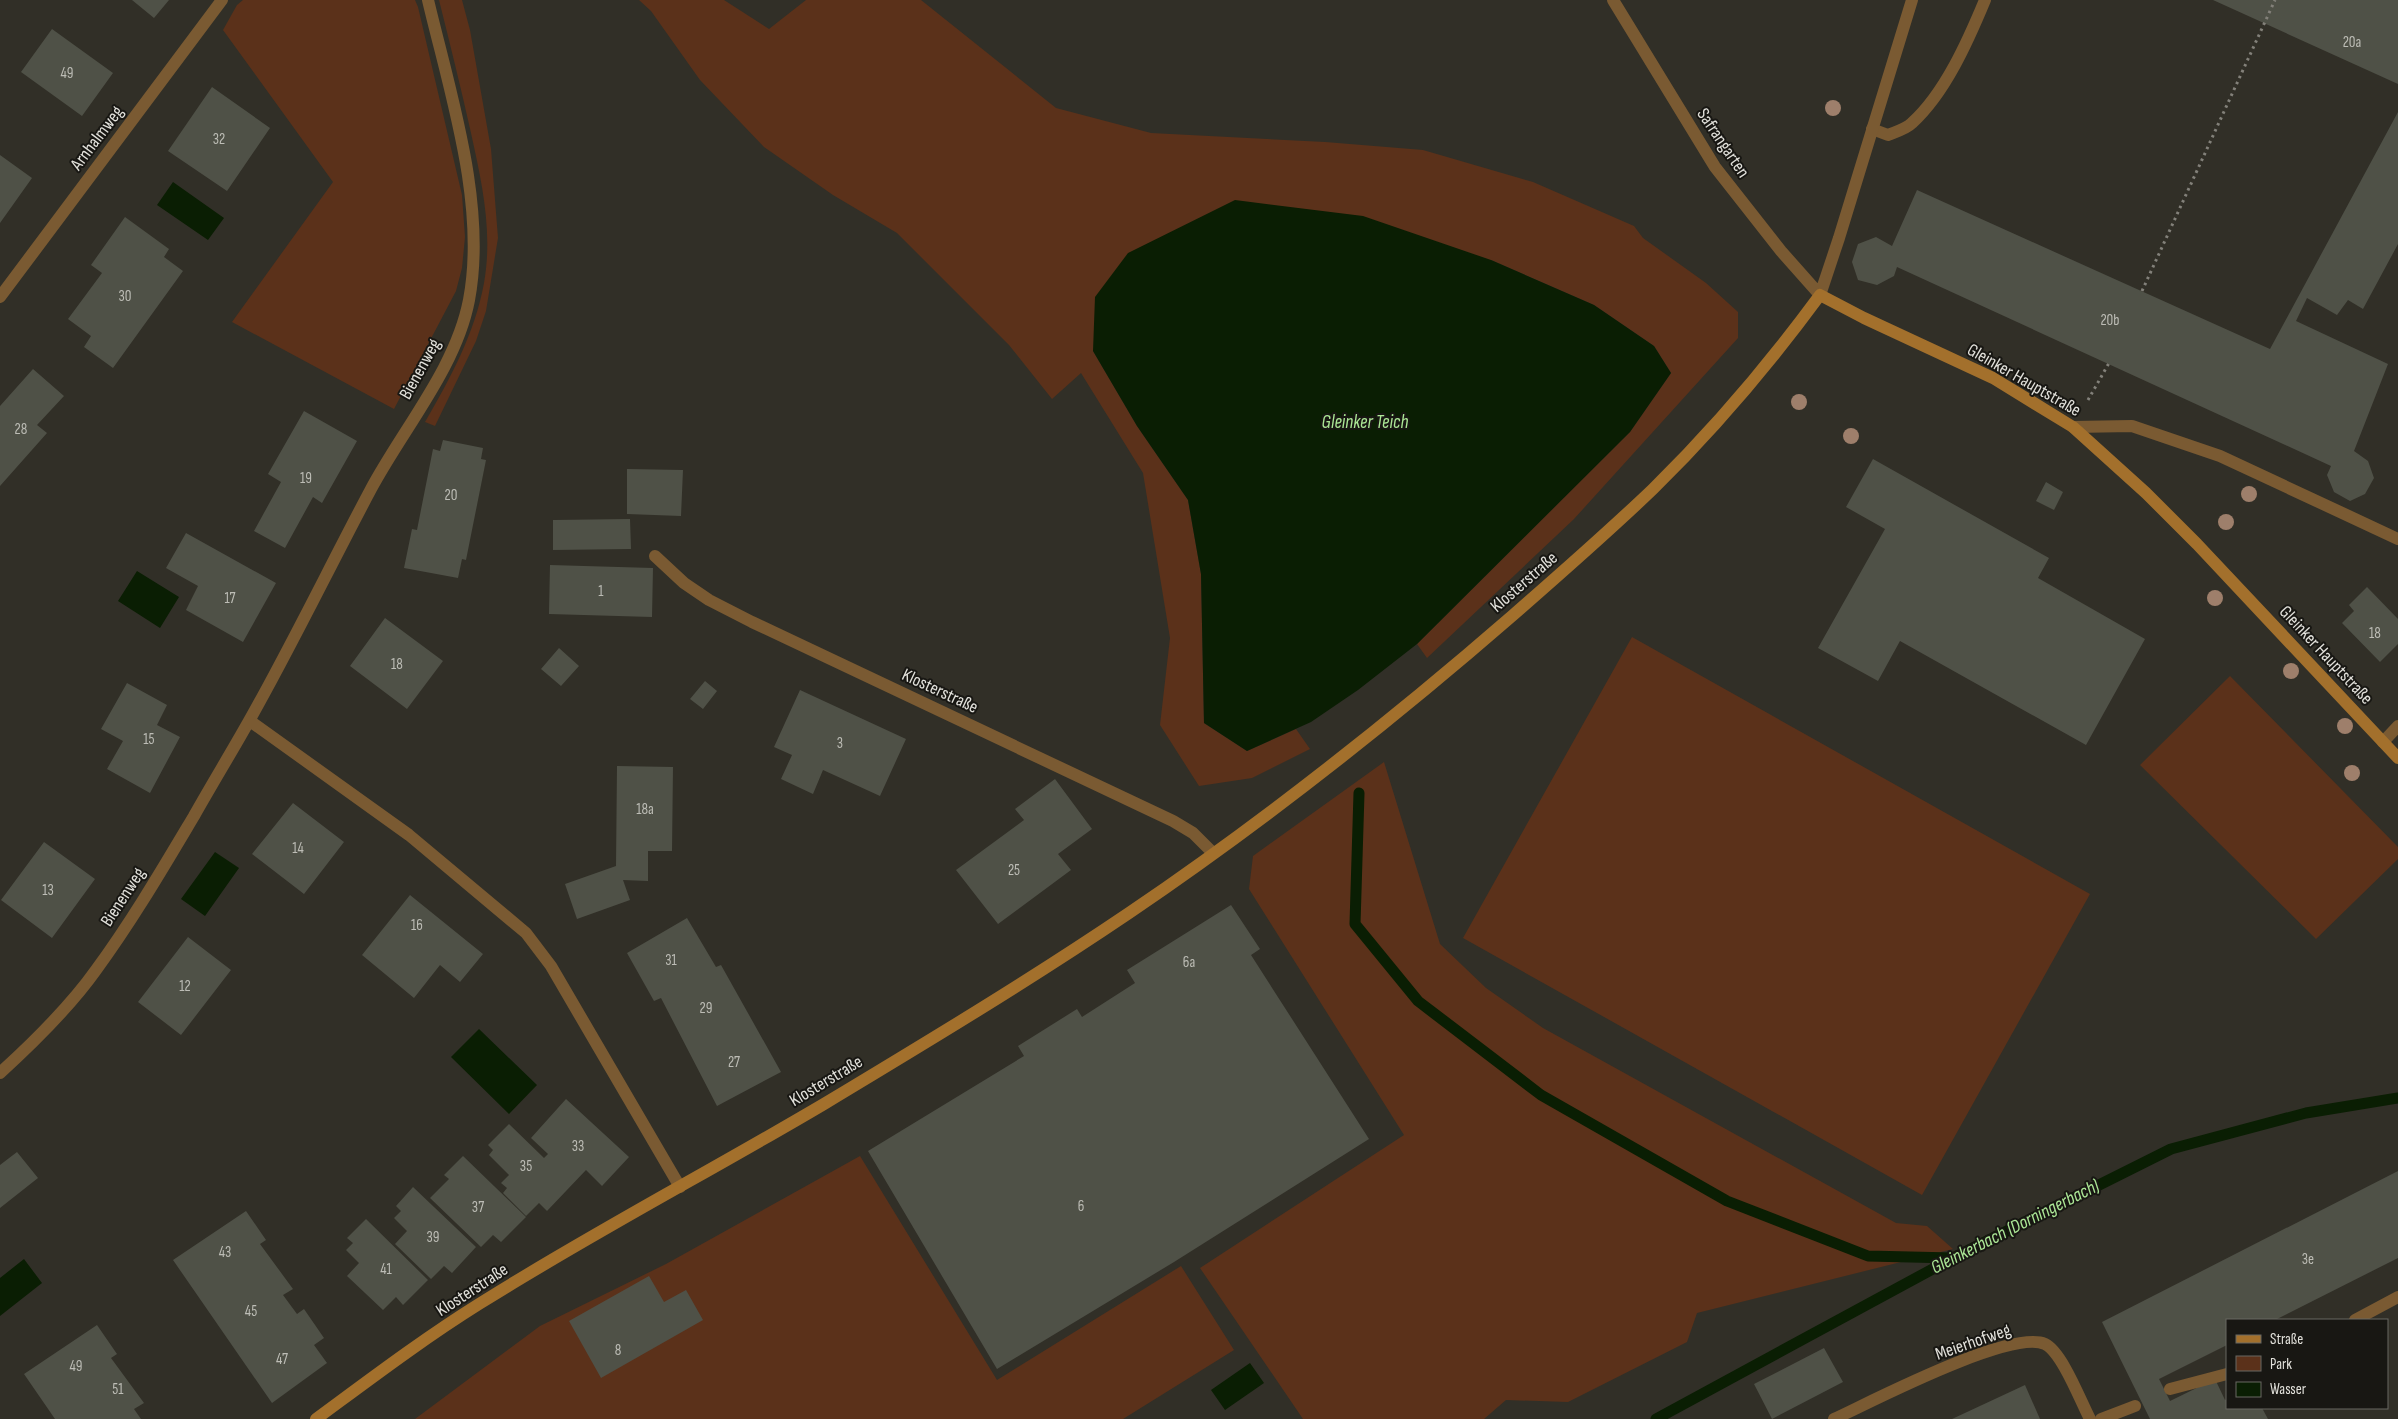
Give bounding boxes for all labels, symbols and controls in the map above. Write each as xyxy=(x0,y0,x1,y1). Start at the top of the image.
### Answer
house number: 20a xyxy=(2343,33,2362,52)
house number: 49 xyxy=(61,64,73,83)
street label: Arnhalmweg xyxy=(65,102,128,175)
street label: Safrangarten xyxy=(1692,104,1754,182)
house number: 32 xyxy=(213,130,225,149)
house number: 30 xyxy=(119,287,131,306)
house number: 20b xyxy=(2100,311,2120,330)
street label: Bienenweg xyxy=(395,335,445,403)
street label: Gleinker Hauptstraße xyxy=(1964,339,2084,421)
water label: Gleinker Teich xyxy=(1322,411,1408,434)
house number: 28 xyxy=(15,420,27,439)
house number: 19 xyxy=(300,469,312,488)
house number: 20 xyxy=(445,486,457,505)
street label: Klosterstraße xyxy=(1486,547,1562,617)
house number: 1 xyxy=(598,582,604,601)
house number: 17 xyxy=(224,589,236,608)
street label: Gleinker Hauptstraße xyxy=(2275,601,2377,709)
house number: 18 xyxy=(2369,624,2381,643)
house number: 18 xyxy=(391,655,403,674)
street label: Klosterstraße xyxy=(899,664,981,718)
house number: 15 xyxy=(143,730,155,749)
house number: 3 xyxy=(837,734,843,753)
house number: 18a xyxy=(636,800,654,819)
house number: 14 xyxy=(292,839,304,858)
house number: 25 xyxy=(1008,861,1020,880)
street label: Bienenweg xyxy=(96,864,150,930)
house number: 13 xyxy=(42,881,54,900)
house number: 16 xyxy=(411,916,423,935)
house number: 31 xyxy=(665,951,678,970)
house number: 6a xyxy=(1183,953,1195,972)
house number: 12 xyxy=(179,977,191,996)
house number: 29 xyxy=(700,999,712,1018)
street label: Klosterstraße xyxy=(786,1051,866,1111)
house number: 27 xyxy=(728,1053,740,1072)
house number: 33 xyxy=(572,1137,584,1156)
house number: 35 xyxy=(520,1157,532,1176)
water label: Gleinkerbach (Dorningerbach) xyxy=(1927,1174,2104,1279)
house number: 6 xyxy=(1078,1197,1084,1216)
house number: 37 xyxy=(472,1198,484,1217)
house number: 39 xyxy=(427,1228,439,1247)
house number: 43 xyxy=(219,1243,231,1262)
house number: 3e xyxy=(2302,1250,2314,1269)
street label: Klosterstraße xyxy=(432,1259,512,1321)
house number: 41 xyxy=(380,1260,393,1279)
house number: 45 xyxy=(245,1302,257,1321)
street label: Meierhofweg xyxy=(1932,1319,2014,1365)
legend xyxy=(2226,1319,2388,1409)
text: Straße xyxy=(2270,1330,2303,1349)
house number: 8 xyxy=(615,1341,621,1360)
house number: 47 xyxy=(276,1350,288,1369)
text: Park xyxy=(2270,1355,2292,1374)
house number: 49 xyxy=(70,1357,82,1376)
house number: 51 xyxy=(112,1380,124,1399)
text: Wasser xyxy=(2270,1380,2307,1399)

